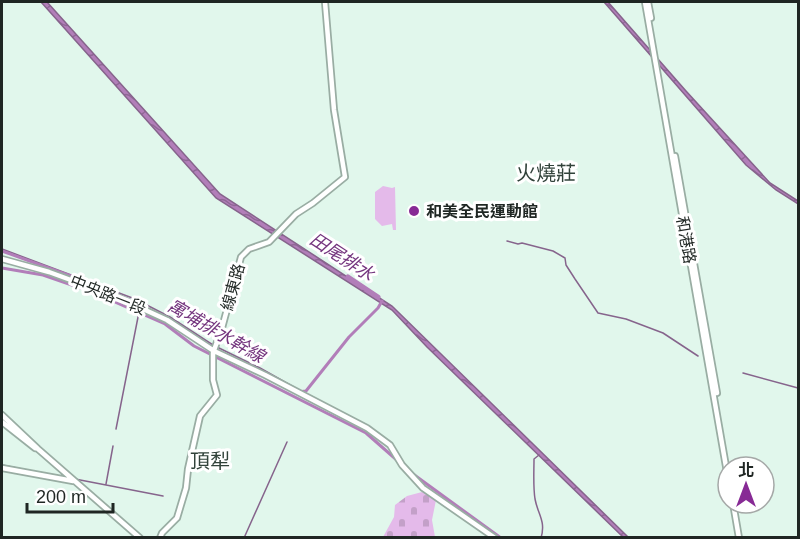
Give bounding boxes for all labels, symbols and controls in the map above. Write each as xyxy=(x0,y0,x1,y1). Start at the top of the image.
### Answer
district label: 火燒莊 xyxy=(516,162,576,184)
place label: 和美全民運動館 xyxy=(426,203,538,220)
marker: 和美全民運動館 xyxy=(407,204,421,218)
street label: 和港路 xyxy=(673,215,699,265)
water label: 田尾排水 xyxy=(306,229,378,286)
street label: 線東路 xyxy=(219,262,247,312)
street label: 中央路一段 xyxy=(68,272,148,318)
water label: 寓埔排水幹線 xyxy=(164,295,269,368)
district label: 頂犁 xyxy=(190,450,230,472)
north arrow xyxy=(716,455,776,515)
text: 北 xyxy=(738,462,754,479)
scale bar xyxy=(27,476,112,514)
text: 200 m xyxy=(36,487,86,507)

